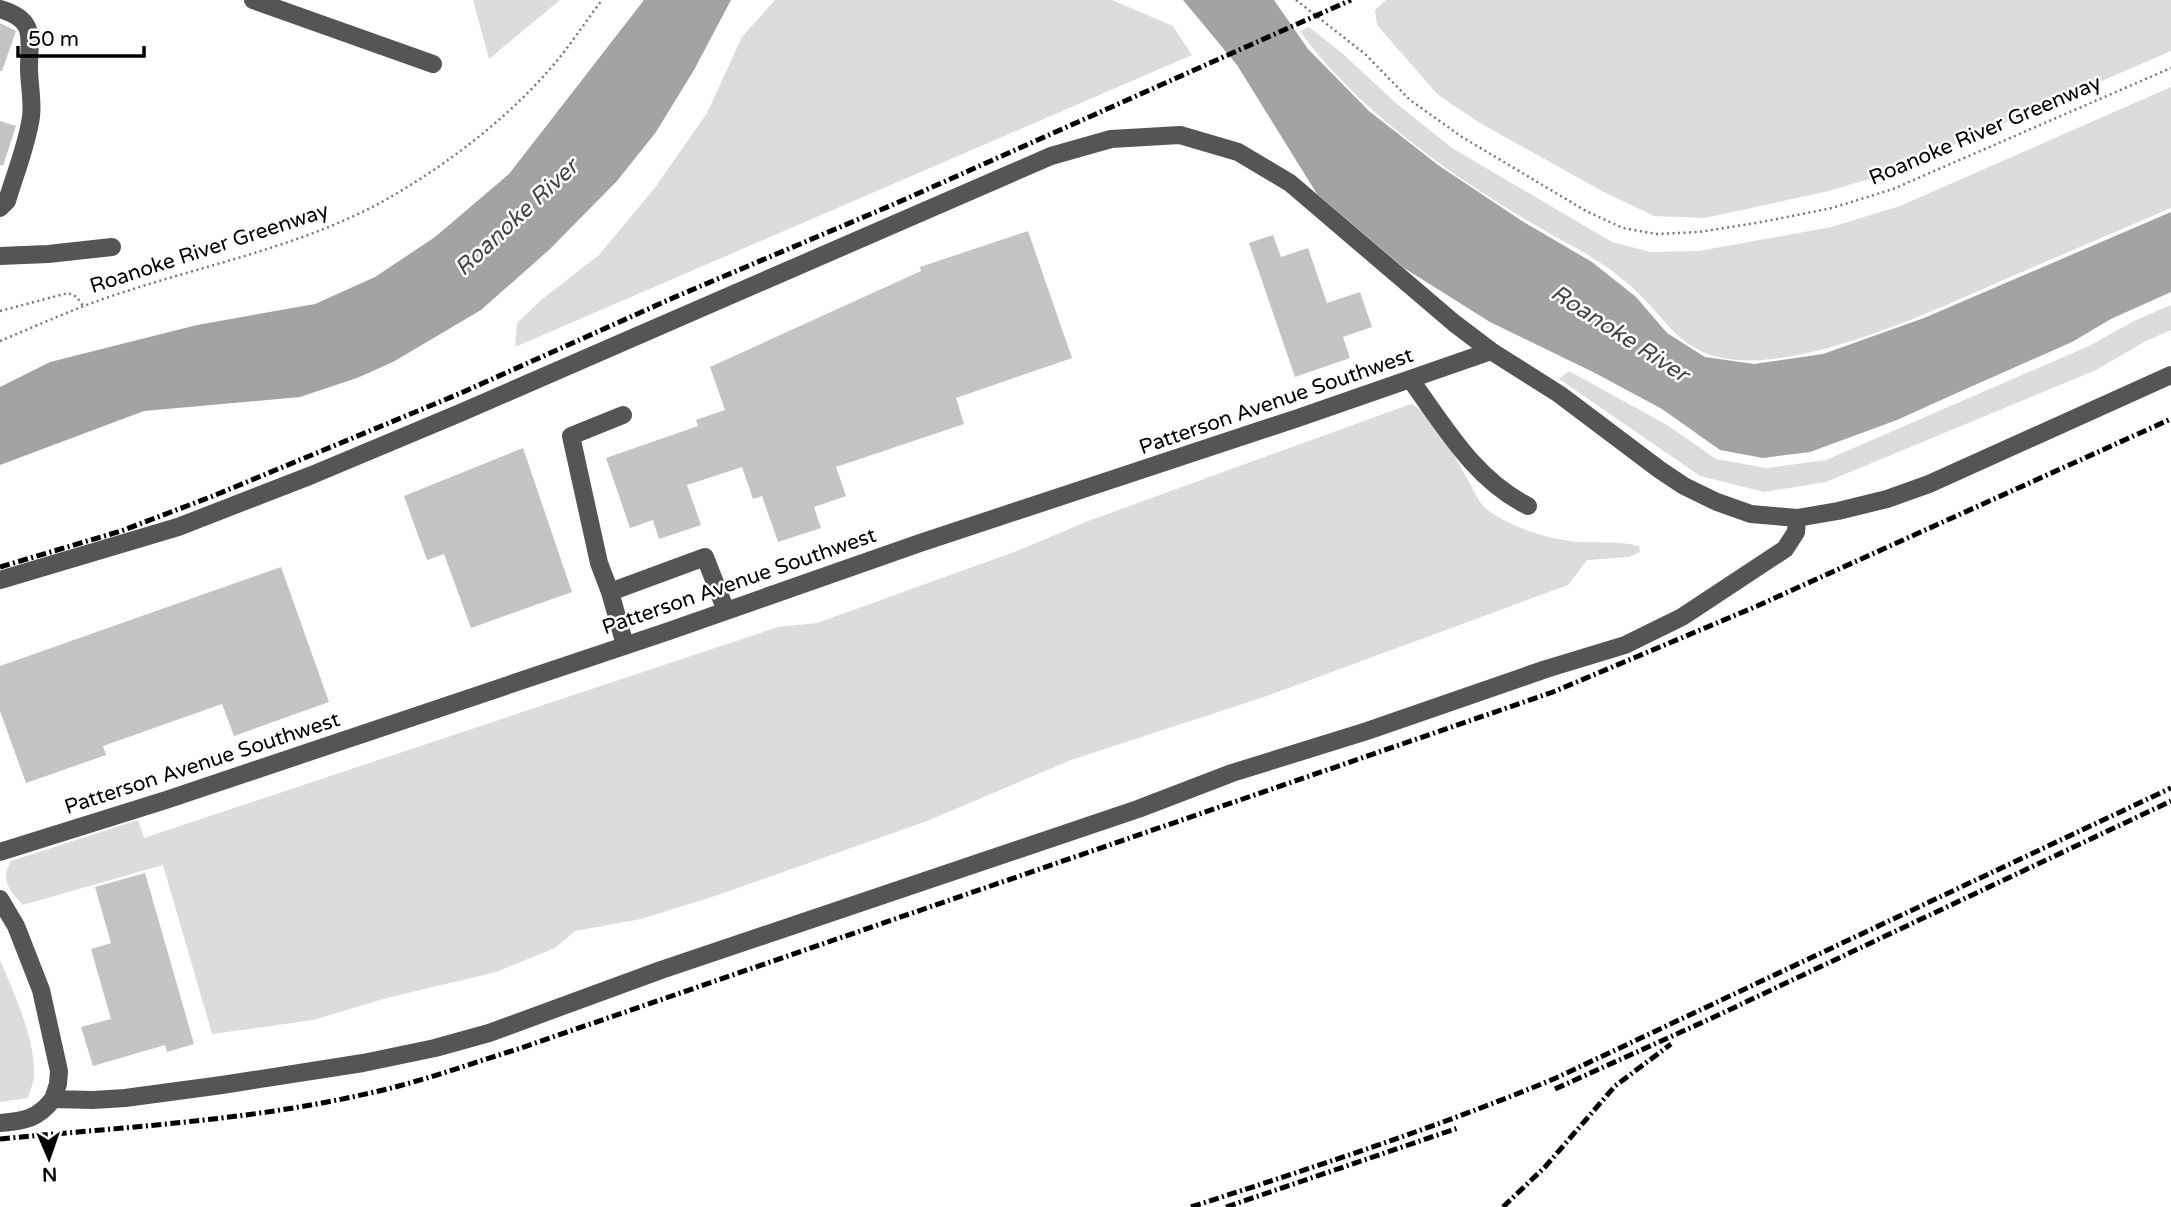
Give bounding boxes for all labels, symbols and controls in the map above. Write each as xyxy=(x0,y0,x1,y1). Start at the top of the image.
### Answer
scale bar xyxy=(18,14,144,58)
text: 50 m xyxy=(28,27,79,52)
street label: Roanoke River Greenway xyxy=(1865,70,2105,191)
water label: Roanoke River xyxy=(449,151,587,282)
street label: Roanoke River Greenway xyxy=(87,198,332,299)
water label: Roanoke River xyxy=(1545,279,1696,390)
street label: Patterson Avenue Southwest xyxy=(1136,343,1416,460)
street label: Patterson Avenue Southwest xyxy=(599,523,879,640)
street label: Patterson Avenue Southwest xyxy=(61,707,343,820)
north arrow xyxy=(14,1123,84,1193)
text: N xyxy=(42,1163,58,1185)

